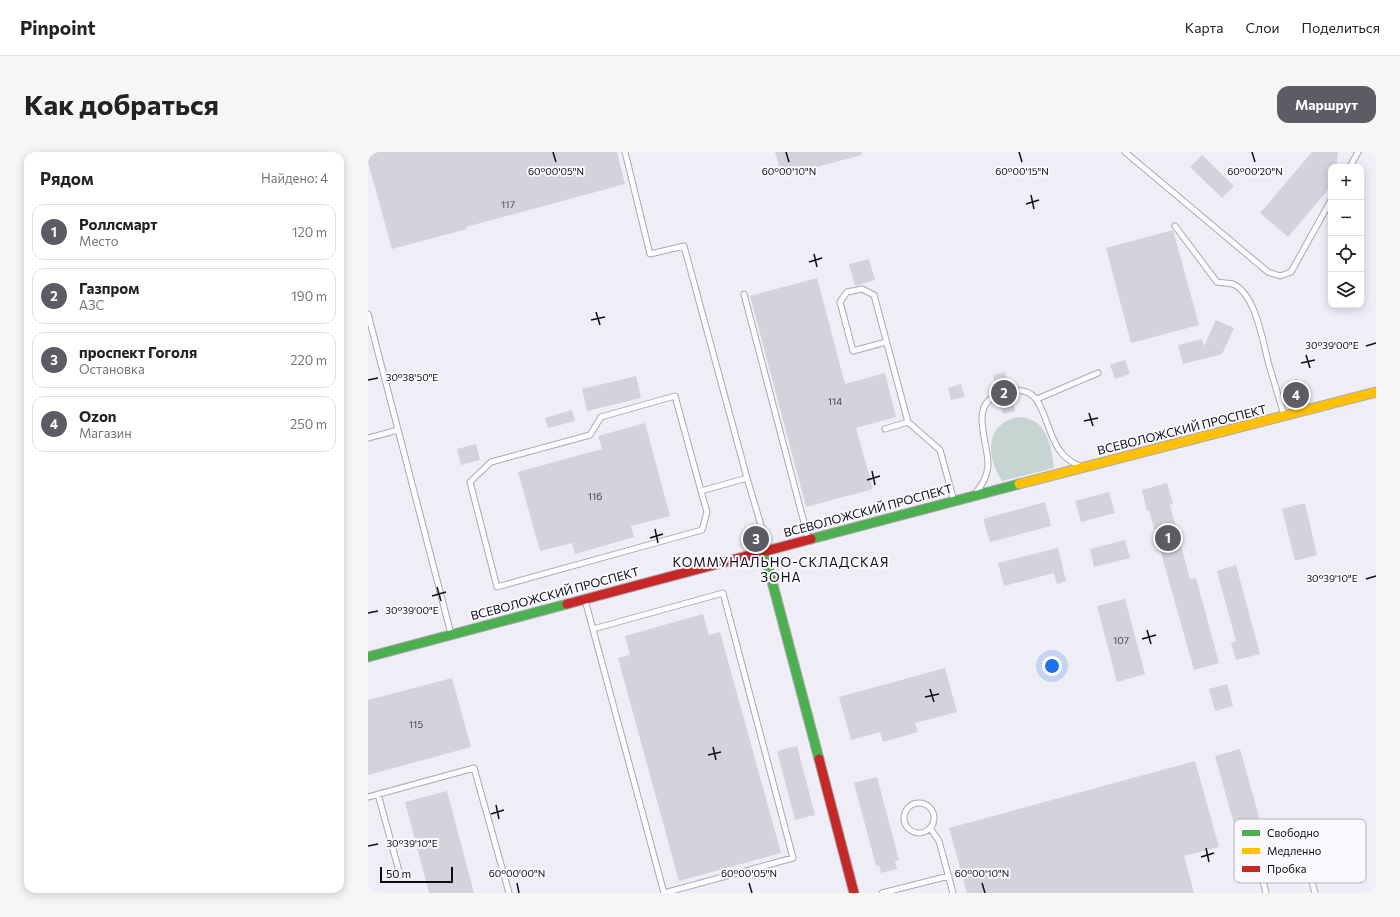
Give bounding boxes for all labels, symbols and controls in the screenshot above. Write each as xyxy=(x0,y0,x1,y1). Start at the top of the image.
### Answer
text: Pinpoint xyxy=(20,16,96,39)
text: Карта xyxy=(1185,19,1223,36)
text: Слои xyxy=(1245,19,1280,36)
text: Поделиться xyxy=(1302,19,1380,36)
button: Маршрут xyxy=(1277,86,1376,123)
text: Как добраться xyxy=(24,87,219,121)
map controls xyxy=(1328,164,1364,308)
button: + xyxy=(1328,164,1364,200)
text: 60°00'05"N xyxy=(528,165,584,177)
text: 60°00'10"N xyxy=(762,165,816,177)
text: 60°00'15"N xyxy=(995,165,1049,177)
text: 60°00'20"N xyxy=(1227,165,1283,177)
text: Рядом xyxy=(40,168,94,189)
text: Найдено: 4 xyxy=(261,170,328,186)
house number: 117 xyxy=(501,198,515,210)
button: − xyxy=(1328,200,1364,236)
text: Роллсмарт xyxy=(79,215,157,233)
text: 1 xyxy=(51,224,57,240)
text: 120 m xyxy=(292,224,327,240)
text: Место xyxy=(79,233,119,249)
button: locate xyxy=(1328,236,1364,272)
button: layers xyxy=(1328,272,1364,308)
text: Газпром xyxy=(79,279,139,297)
text: 2 xyxy=(50,288,58,304)
text: 190 m xyxy=(291,288,327,304)
text: АЗС xyxy=(79,297,104,313)
text: 30°39'00"E xyxy=(1305,339,1359,351)
text: проспект Гоголя xyxy=(79,343,197,361)
text: 3 xyxy=(50,352,58,368)
text: 220 m xyxy=(290,352,327,368)
text: Остановка xyxy=(79,361,145,377)
text: 30°38'50"E xyxy=(386,371,438,383)
pin: 2 xyxy=(991,378,1017,408)
pin: 4 xyxy=(1283,380,1309,410)
house number: 114 xyxy=(828,395,842,407)
street label: ВСЕВОЛОЖСКИЙ ПРОСПЕКТ xyxy=(1096,401,1268,457)
text: Ozon xyxy=(79,407,117,425)
text: 4 xyxy=(50,416,58,432)
text: 250 m xyxy=(290,416,327,432)
text: Магазин xyxy=(79,425,132,441)
street label: ВСЕВОЛОЖСКИЙ ПРОСПЕКТ xyxy=(782,481,954,539)
house number: 116 xyxy=(588,490,602,502)
pin: 1 xyxy=(1155,523,1181,553)
pin: 3 xyxy=(743,524,769,554)
district label: КОММУНАЛЬНО-СКЛАДСКАЯ ЗОНА xyxy=(673,554,889,585)
street label: ВСЕВОЛОЖСКИЙ ПРОСПЕКТ xyxy=(469,564,641,622)
text: 30°39'10"E xyxy=(1306,572,1358,584)
text: 30°39'00"E xyxy=(385,604,439,616)
house number: 107 xyxy=(1113,634,1129,646)
your location xyxy=(1042,656,1062,676)
house number: 115 xyxy=(409,718,423,730)
legend xyxy=(1234,819,1366,883)
text: Свободно xyxy=(1267,826,1320,839)
text: 30°39'10"E xyxy=(386,837,438,849)
text: Медленно xyxy=(1267,844,1322,857)
text: Пробка xyxy=(1267,862,1306,875)
scale bar xyxy=(380,865,453,884)
text: 50 m xyxy=(386,867,411,880)
text: 60°00'00"N xyxy=(489,867,545,879)
text: 60°00'05"N xyxy=(721,867,777,879)
text: 60°00'10"N xyxy=(955,867,1009,879)

